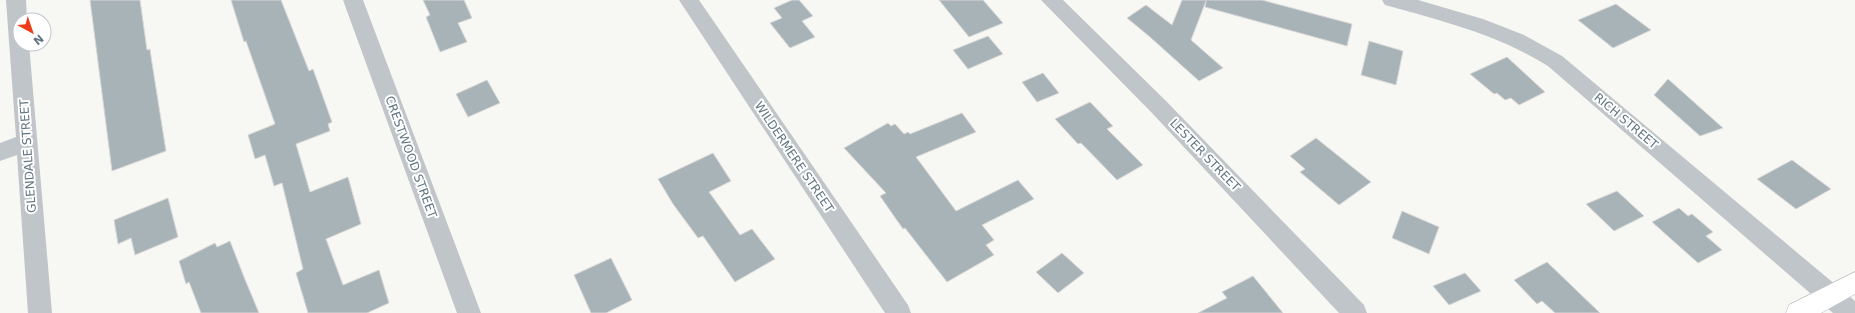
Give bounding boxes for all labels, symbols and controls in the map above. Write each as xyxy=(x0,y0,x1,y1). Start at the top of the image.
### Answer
north arrow xyxy=(12,12,52,52)
text: N xyxy=(30,31,46,47)
street label: RICH STREET xyxy=(1591,90,1661,152)
street label: CRESTWOOD STREET xyxy=(382,94,440,221)
street label: GLENDALE STREET xyxy=(17,98,39,213)
street label: WILDERMERE STREET xyxy=(752,99,837,216)
street label: LESTER STREET xyxy=(1167,116,1243,194)

